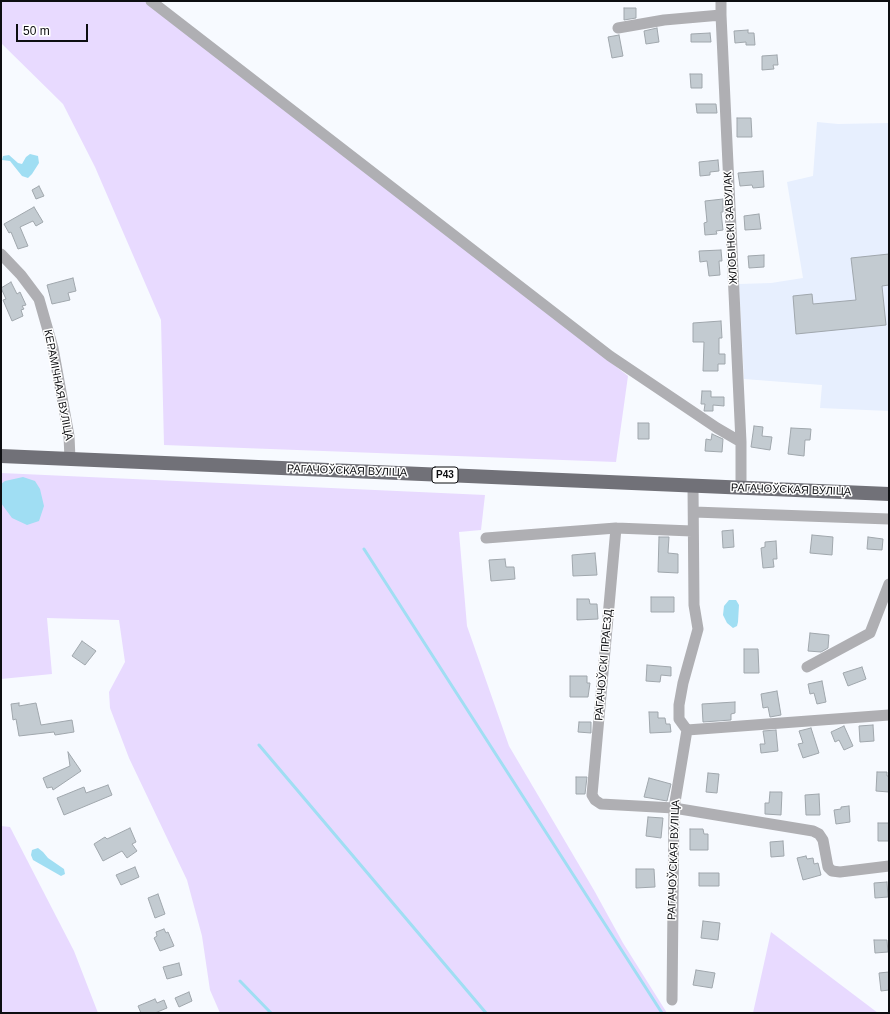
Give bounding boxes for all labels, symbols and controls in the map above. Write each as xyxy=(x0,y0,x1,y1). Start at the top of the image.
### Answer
scale bar xyxy=(18,16,90,42)
text: 50 m xyxy=(23,24,50,38)
street label: ЖЛОБІНСКІ ЗАВУЛАК xyxy=(721,171,741,285)
street label: КЕРАМІЧНАЯ ВУЛІЦА xyxy=(41,328,75,442)
street label: РАГАЧОЎСКАЯ ВУЛІЦА xyxy=(287,462,407,480)
road number: Р43 xyxy=(432,467,458,483)
street label: РАГАЧОЎСКАЯ ВУЛІЦА xyxy=(731,481,851,499)
street label: РАГАЧОЎСКІ ПРАЕЗД xyxy=(593,609,615,721)
street label: РАГАЧОЎСКАЯ ВУЛІЦА xyxy=(665,800,683,920)

